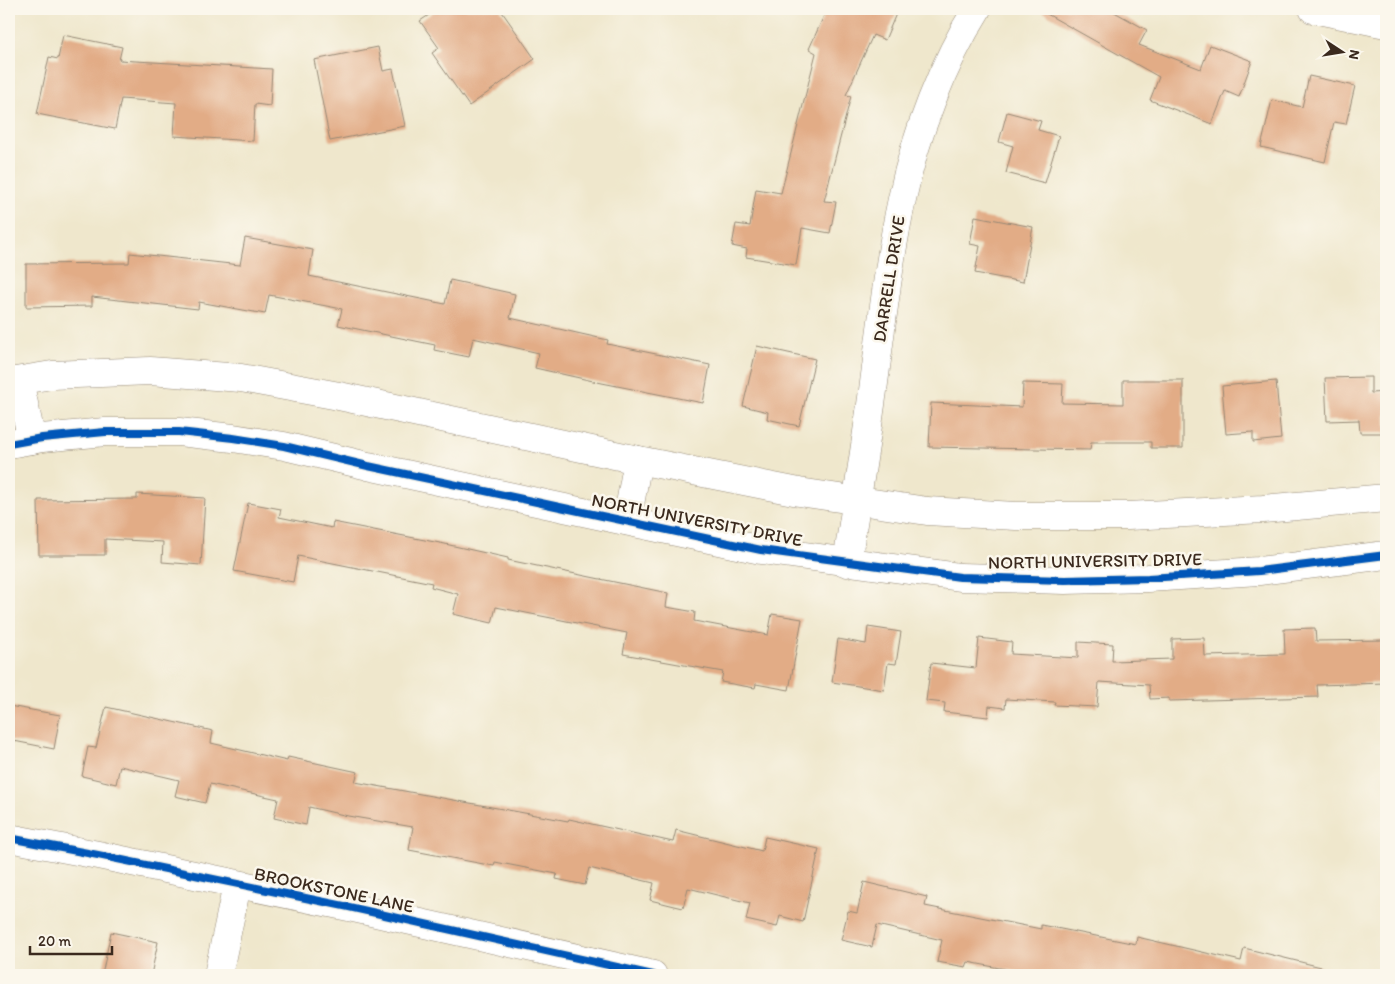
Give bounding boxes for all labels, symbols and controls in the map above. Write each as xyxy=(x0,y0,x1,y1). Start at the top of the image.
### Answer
north arrow xyxy=(1318,28,1368,78)
text: N xyxy=(1345,48,1364,61)
street label: DARRELL DRIVE xyxy=(868,214,910,344)
street label: NORTH UNIVERSITY DRIVE xyxy=(590,489,804,551)
street label: NORTH UNIVERSITY DRIVE xyxy=(988,548,1202,574)
street label: BROOKSTONE LANE xyxy=(252,862,416,918)
scale bar xyxy=(30,924,112,956)
text: 20 m xyxy=(38,932,72,950)

